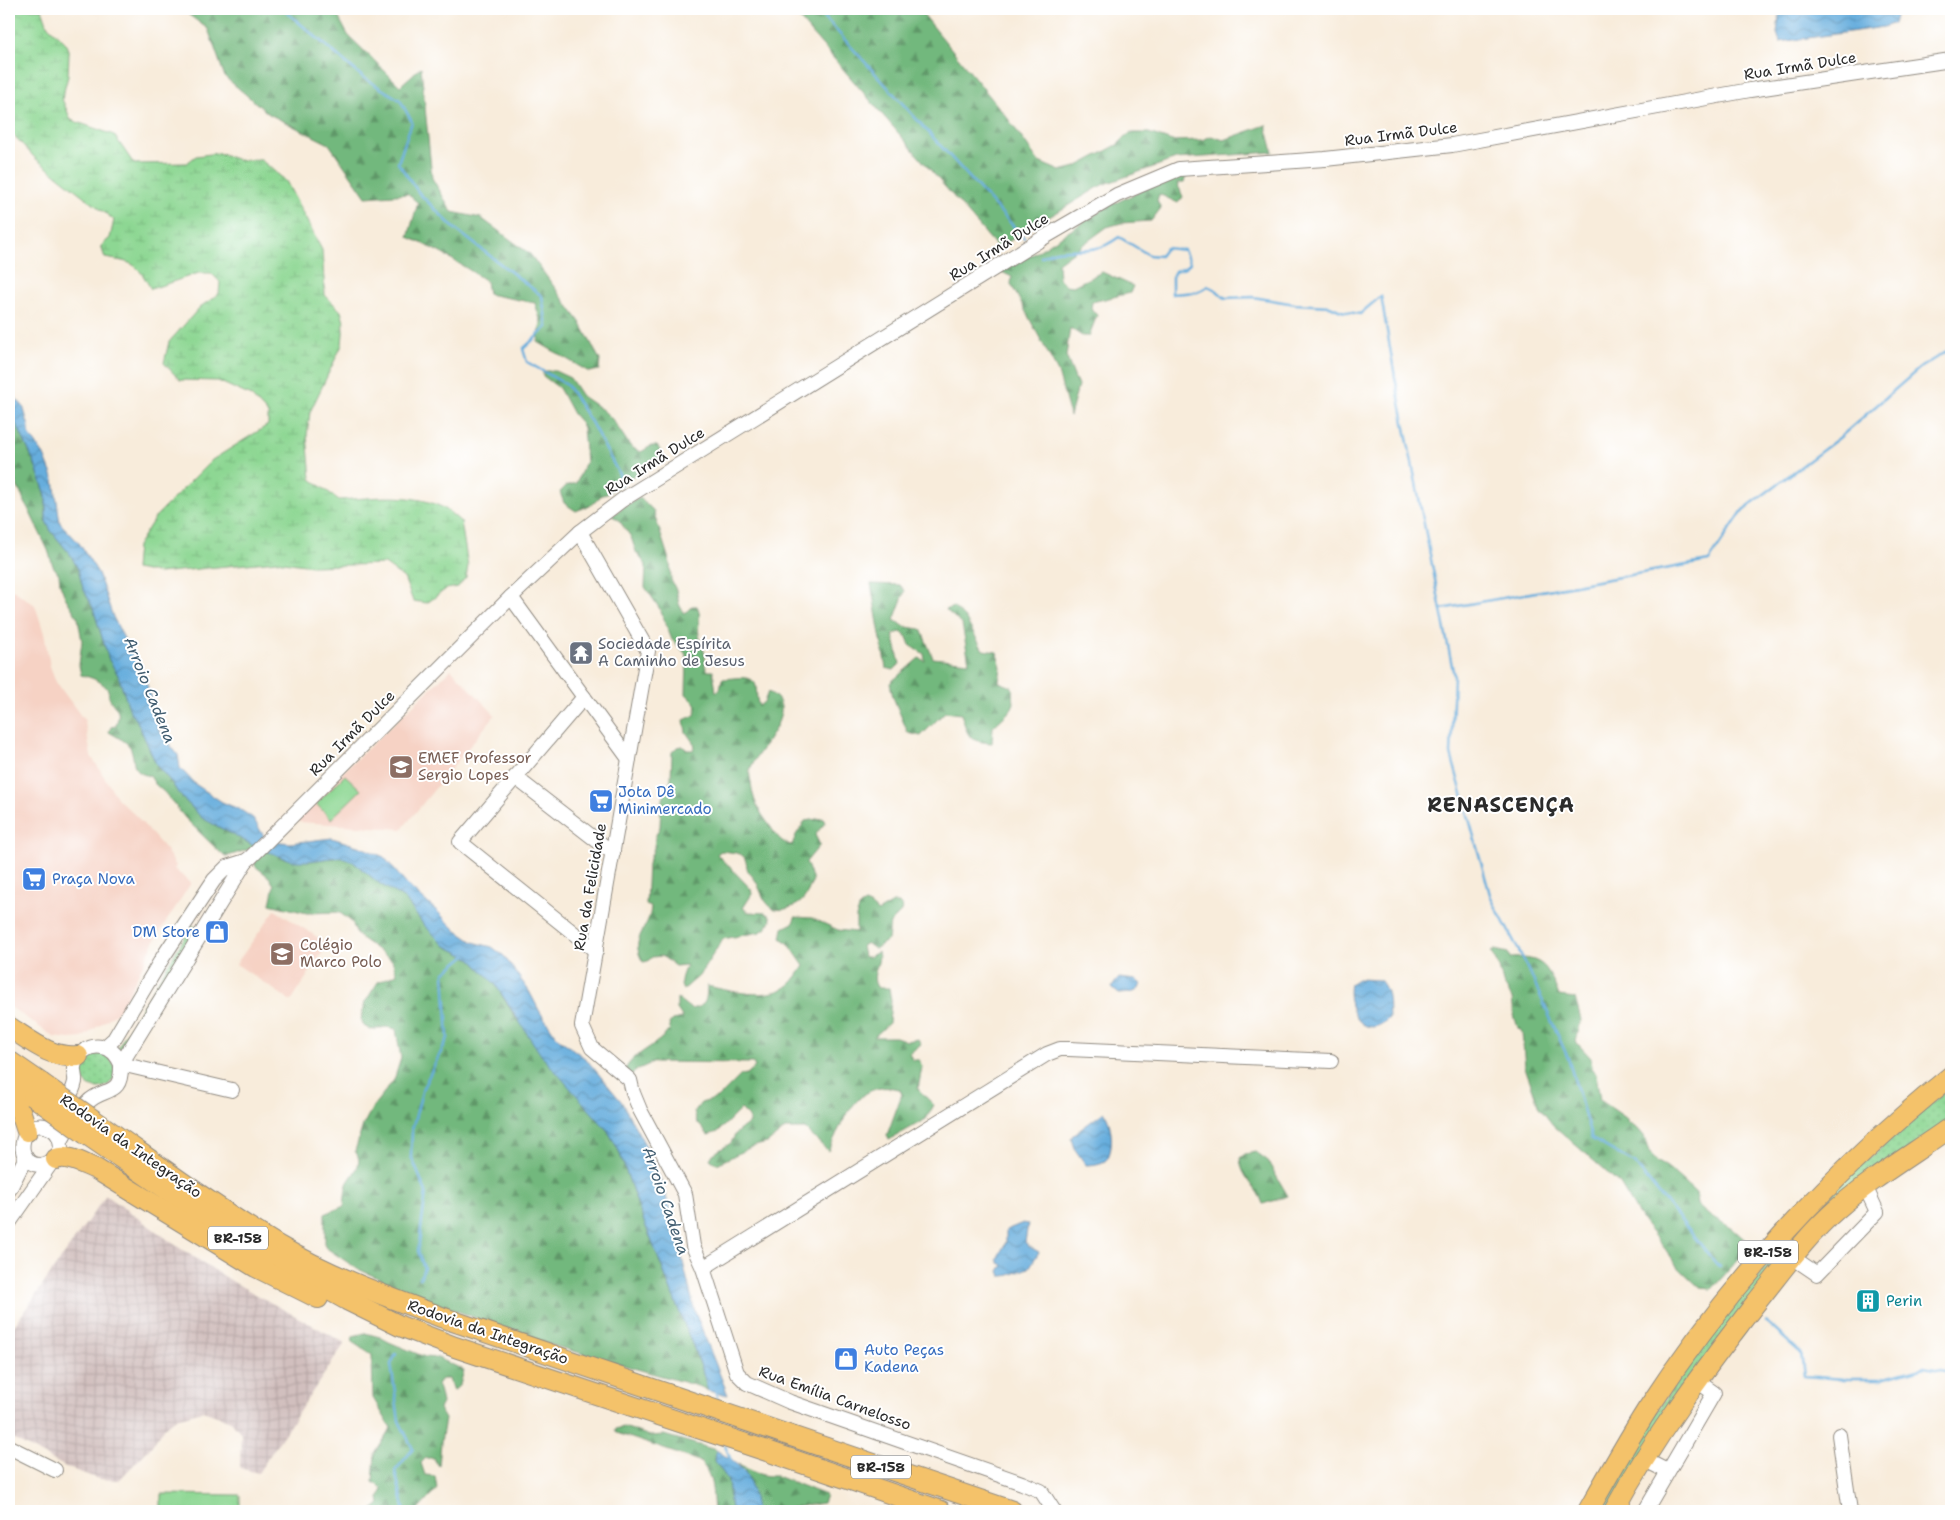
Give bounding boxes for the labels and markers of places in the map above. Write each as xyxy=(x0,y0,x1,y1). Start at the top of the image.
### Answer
place label: Sociedade Espírita A Caminho de Jesus xyxy=(598,634,745,671)
temple icon: Sociedade Espírita A Caminho de Jesus xyxy=(568,640,594,666)
place label: EMEF Professor Sergio Lopes xyxy=(418,748,532,785)
school or university icon: EMEF Professor Sergio Lopes xyxy=(388,754,414,780)
place label: Jota Dê Minimercado xyxy=(618,782,712,819)
supermarket icon: Jota Dê Minimercado xyxy=(588,788,614,814)
supermarket icon: Praça Nova xyxy=(21,866,47,892)
place label: Praça Nova xyxy=(52,869,135,889)
shop icon: DM Store xyxy=(204,919,230,945)
place label: DM Store xyxy=(132,922,200,942)
place label: Colégio Marco Polo xyxy=(300,935,382,972)
school or university icon: Colégio Marco Polo xyxy=(269,941,295,967)
building icon: Perin xyxy=(1855,1288,1881,1314)
place label: Perin xyxy=(1886,1291,1922,1311)
place label: Auto Peças Kadena xyxy=(864,1340,944,1377)
shop icon: Auto Peças Kadena xyxy=(833,1346,859,1372)

